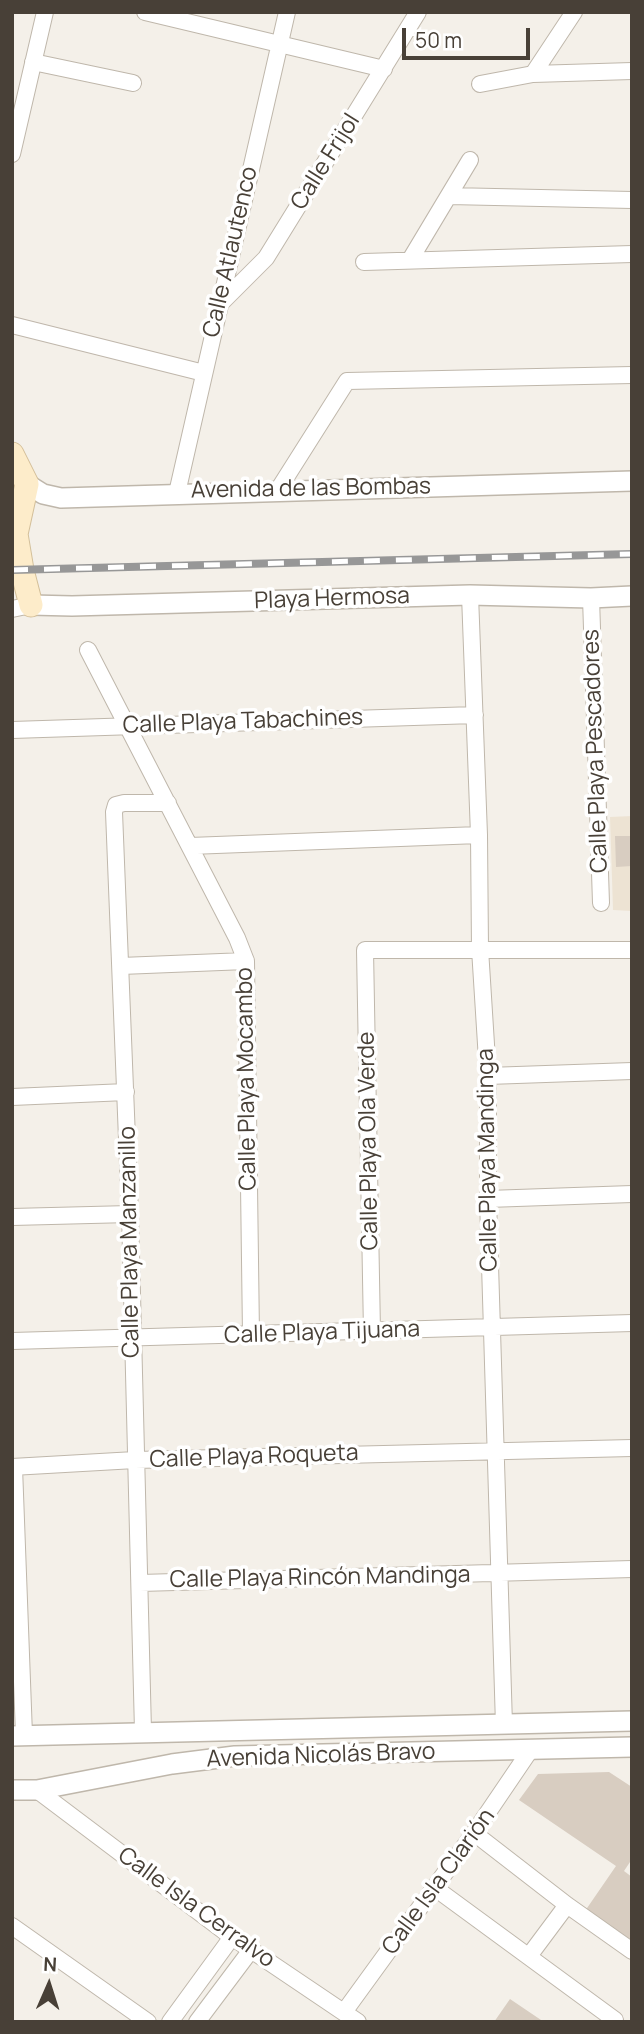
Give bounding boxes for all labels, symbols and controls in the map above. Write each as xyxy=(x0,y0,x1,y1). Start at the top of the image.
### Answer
scale bar xyxy=(406,14,534,58)
text: 50 m xyxy=(415,26,462,54)
street label: Calle Frijol xyxy=(286,109,366,215)
street label: Calle Atlautenco xyxy=(198,164,264,340)
street label: Avenida de las Bombas xyxy=(191,473,431,505)
street label: Playa Hermosa xyxy=(254,582,410,616)
street label: Calle Playa Pescadores xyxy=(578,629,614,873)
street label: Calle Playa Tabachines xyxy=(122,704,364,740)
street label: Calle Playa Mocambo xyxy=(231,967,263,1191)
street label: Calle Playa Ola Verde xyxy=(353,1031,385,1251)
street label: Calle Playa Mandinga xyxy=(472,1048,504,1272)
street label: Calle Playa Manzanillo xyxy=(114,1126,146,1358)
street label: Calle Playa Tijuana xyxy=(224,1316,420,1350)
street label: Calle Playa Roqueta xyxy=(149,1440,359,1474)
street label: Calle Playa Rincón Mandinga xyxy=(169,1562,471,1594)
street label: Avenida Nicolás Bravo xyxy=(206,1738,436,1774)
street label: Calle Isla Clarión xyxy=(377,1804,501,1960)
street label: Calle Isla Cerralvo xyxy=(112,1842,280,1974)
north arrow xyxy=(14,1950,84,2020)
text: N xyxy=(43,1951,58,1977)

